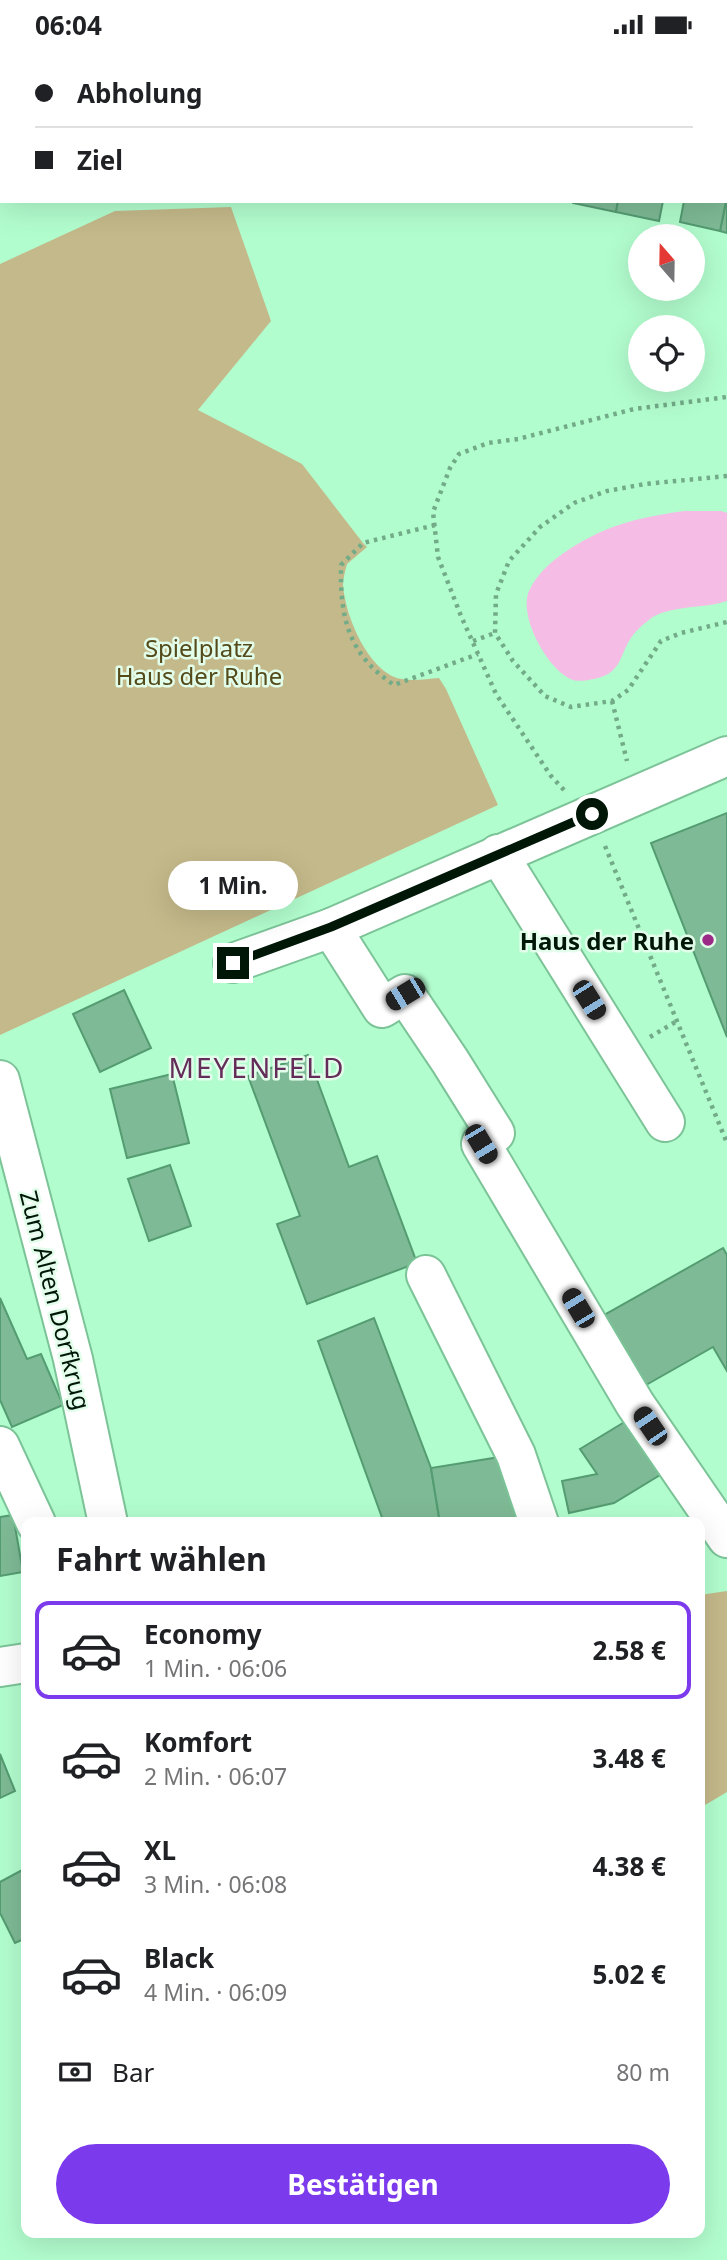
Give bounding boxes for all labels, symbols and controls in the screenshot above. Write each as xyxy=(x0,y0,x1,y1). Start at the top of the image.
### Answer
text: 06:04 xyxy=(35,7,102,43)
text: Abholung xyxy=(77,75,203,111)
text: Ziel xyxy=(77,142,123,178)
north arrow xyxy=(628,224,705,301)
map controls xyxy=(628,224,705,392)
button: locate xyxy=(628,315,705,392)
park label: Spielplatz Haus der Ruhe xyxy=(116,631,282,692)
route start xyxy=(576,798,608,830)
callout: 1 Min. xyxy=(168,862,298,911)
text: 1 Min. xyxy=(198,869,268,901)
place label: Haus der Ruhe xyxy=(520,924,694,957)
marker: Haus der Ruhe xyxy=(700,932,716,948)
route end xyxy=(217,947,249,979)
car xyxy=(382,974,429,1014)
car xyxy=(569,977,610,1023)
district label: MEYENFELD xyxy=(169,1048,345,1086)
car xyxy=(462,1121,501,1167)
street label: Zum Alten Dorfkrug xyxy=(13,1187,99,1413)
car xyxy=(559,1285,598,1331)
car xyxy=(630,1403,671,1449)
text: Fahrt wählen xyxy=(56,1537,267,1580)
text: Economy xyxy=(144,1616,262,1652)
icon: car xyxy=(60,1619,123,1682)
text: 2.58 € xyxy=(592,1632,666,1668)
text: 1 Min. · 06:06 xyxy=(144,1652,287,1684)
text: Komfort xyxy=(144,1724,252,1760)
icon: car xyxy=(60,1727,123,1790)
text: 3.48 € xyxy=(592,1740,666,1776)
text: 2 Min. · 06:07 xyxy=(144,1760,287,1792)
text: XL xyxy=(144,1832,176,1868)
icon: car xyxy=(60,1835,123,1898)
text: 4.38 € xyxy=(592,1848,666,1884)
text: 3 Min. · 06:08 xyxy=(144,1868,287,1900)
text: Black xyxy=(144,1940,214,1976)
icon: car xyxy=(60,1943,123,2006)
text: 5.02 € xyxy=(592,1956,666,1992)
text: 4 Min. · 06:09 xyxy=(144,1976,287,2008)
icon: cash xyxy=(56,2053,94,2091)
text: Bar xyxy=(112,2054,154,2090)
text: 80 m xyxy=(616,2056,670,2088)
button: Bestätigen xyxy=(56,2144,670,2224)

